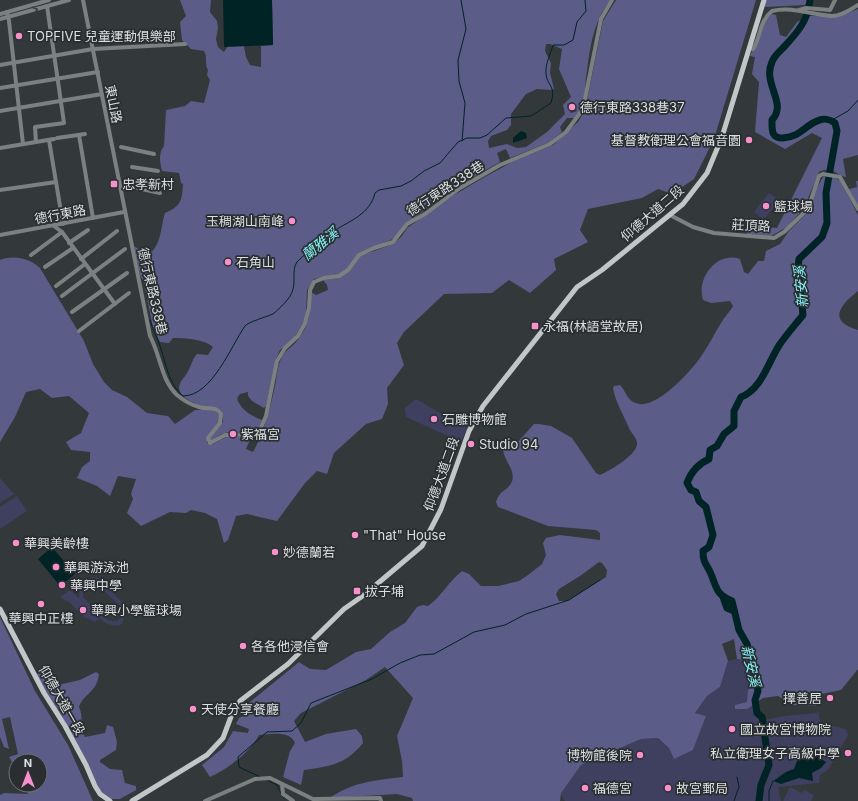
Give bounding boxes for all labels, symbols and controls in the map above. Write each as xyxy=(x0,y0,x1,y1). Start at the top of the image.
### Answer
one-way arrow xyxy=(31,6,38,15)
place label: TOPFIVE 兒童運動俱樂部 xyxy=(27,28,176,44)
marker: TOPFIVE 兒童運動俱樂部 xyxy=(14,31,24,41)
street label: 東山路 xyxy=(102,83,126,125)
place label: 德行東路338巷37 xyxy=(580,99,685,115)
marker: 德行東路338巷37 xyxy=(567,102,577,112)
place label: 基督教衛理公會福音園 xyxy=(611,132,741,148)
marker: 基督教衛理公會福音園 xyxy=(744,135,754,145)
street label: 德行東路338巷 xyxy=(403,157,487,219)
place label: 忠孝新村 xyxy=(122,176,174,192)
marker: 忠孝新村 xyxy=(109,179,119,189)
street label: 仰德大道二段 xyxy=(617,181,687,245)
place label: 籃球場 xyxy=(774,198,813,214)
street label: 德行東路 xyxy=(33,201,87,227)
marker: 籃球場 xyxy=(761,201,771,211)
place label: 玉稠湖山南峰 xyxy=(206,213,284,229)
marker: 玉稠湖山南峰 xyxy=(287,216,297,226)
street label: 莊頂路 xyxy=(731,216,771,234)
water label: 蘭雅溪 xyxy=(298,223,343,263)
street label: 德行東路338巷 xyxy=(135,246,171,336)
place label: 石角山 xyxy=(236,254,275,270)
marker: 石角山 xyxy=(223,257,233,267)
water label: 新安溪 xyxy=(790,263,811,309)
place label: 永福(林語堂故居) xyxy=(543,318,643,334)
marker: 永福(林語堂故居) xyxy=(530,321,540,331)
place label: 石雕博物館 xyxy=(442,411,507,427)
marker: 石雕博物館 xyxy=(429,414,439,424)
place label: 紫福宮 xyxy=(241,426,280,442)
marker: 紫福宮 xyxy=(228,429,238,439)
street label: 仰德大道二段 xyxy=(420,435,462,513)
place label: Studio 94 xyxy=(479,436,538,452)
marker: Studio 94 xyxy=(466,439,476,449)
place label: "That" House xyxy=(363,527,446,543)
marker: "That" House xyxy=(350,530,360,540)
place label: 華興美齡樓 xyxy=(24,535,89,551)
marker: 華興美齡樓 xyxy=(11,538,21,548)
place label: 妙德蘭若 xyxy=(283,544,335,560)
marker: 妙德蘭若 xyxy=(270,547,280,557)
place label: 華興游泳池 xyxy=(64,559,129,575)
marker: 華興游泳池 xyxy=(51,562,61,572)
place label: 華興中學 xyxy=(70,577,122,593)
marker: 華興中學 xyxy=(57,580,67,590)
place label: 拔子埔 xyxy=(365,583,404,599)
marker: 拔子埔 xyxy=(352,586,362,596)
marker: 華興中正樓 xyxy=(36,599,46,609)
place label: 華興小學籃球場 xyxy=(91,602,182,618)
marker: 華興小學籃球場 xyxy=(78,605,88,615)
place label: 華興中正樓 xyxy=(8,610,74,626)
place label: 各各他浸信會 xyxy=(251,638,329,654)
marker: 各各他浸信會 xyxy=(238,641,248,651)
water label: 新安溪 xyxy=(738,644,765,690)
street label: 仰德大道一段 xyxy=(36,662,88,738)
place label: 擇善居 xyxy=(783,690,822,706)
marker: 擇善居 xyxy=(825,693,835,703)
place label: 天使分享餐廳 xyxy=(201,701,279,717)
marker: 天使分享餐廳 xyxy=(188,704,198,714)
place label: 國立故宮博物院 xyxy=(740,721,831,737)
marker: 國立故宮博物院 xyxy=(727,724,737,734)
place label: 私立衛理女子高級中學 xyxy=(710,745,840,761)
place label: 博物館後院 xyxy=(567,747,632,763)
marker: 私立衛理女子高級中學 xyxy=(843,748,853,758)
marker: 博物館後院 xyxy=(635,750,645,760)
north arrow xyxy=(8,753,48,793)
text: N xyxy=(24,756,32,770)
place label: 福德宮 xyxy=(593,780,632,796)
place label: 故宮郵局 xyxy=(676,780,728,796)
marker: 福德宮 xyxy=(580,783,590,793)
marker: 故宮郵局 xyxy=(663,783,673,793)

